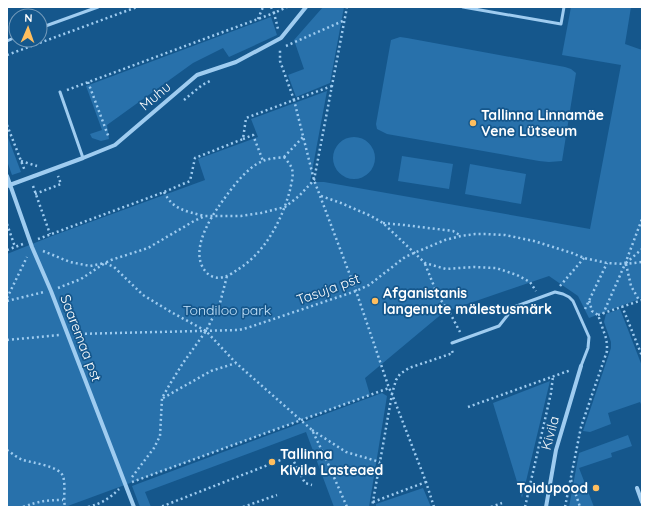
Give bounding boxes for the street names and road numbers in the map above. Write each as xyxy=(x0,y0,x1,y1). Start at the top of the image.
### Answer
street label: Muhu xyxy=(136,78,174,114)
street label: Tasuja pst xyxy=(294,269,362,309)
street label: Saaremaa pst xyxy=(56,292,106,384)
street label: Kivila xyxy=(537,414,563,452)

